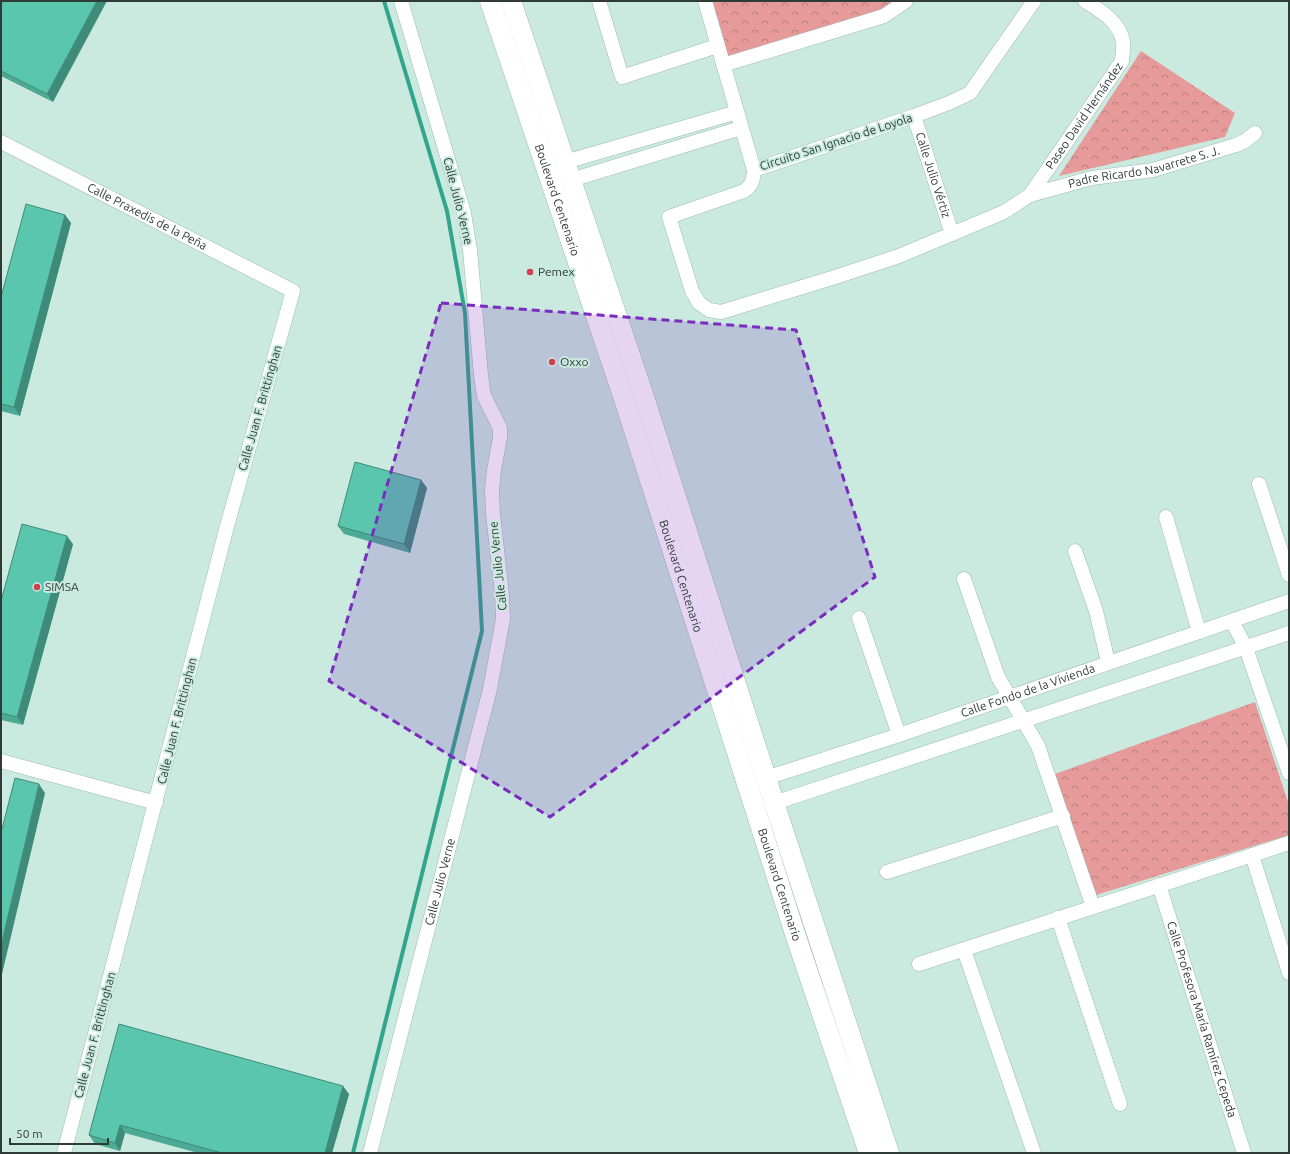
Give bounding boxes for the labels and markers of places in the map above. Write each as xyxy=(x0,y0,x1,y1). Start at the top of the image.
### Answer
place label: Pemex xyxy=(538,265,575,278)
marker: Pemex xyxy=(525,267,535,277)
place label: Oxxo xyxy=(560,355,589,368)
marker: Oxxo xyxy=(547,357,557,367)
place label: SIMSA xyxy=(45,580,79,593)
marker: SIMSA xyxy=(32,582,42,592)

